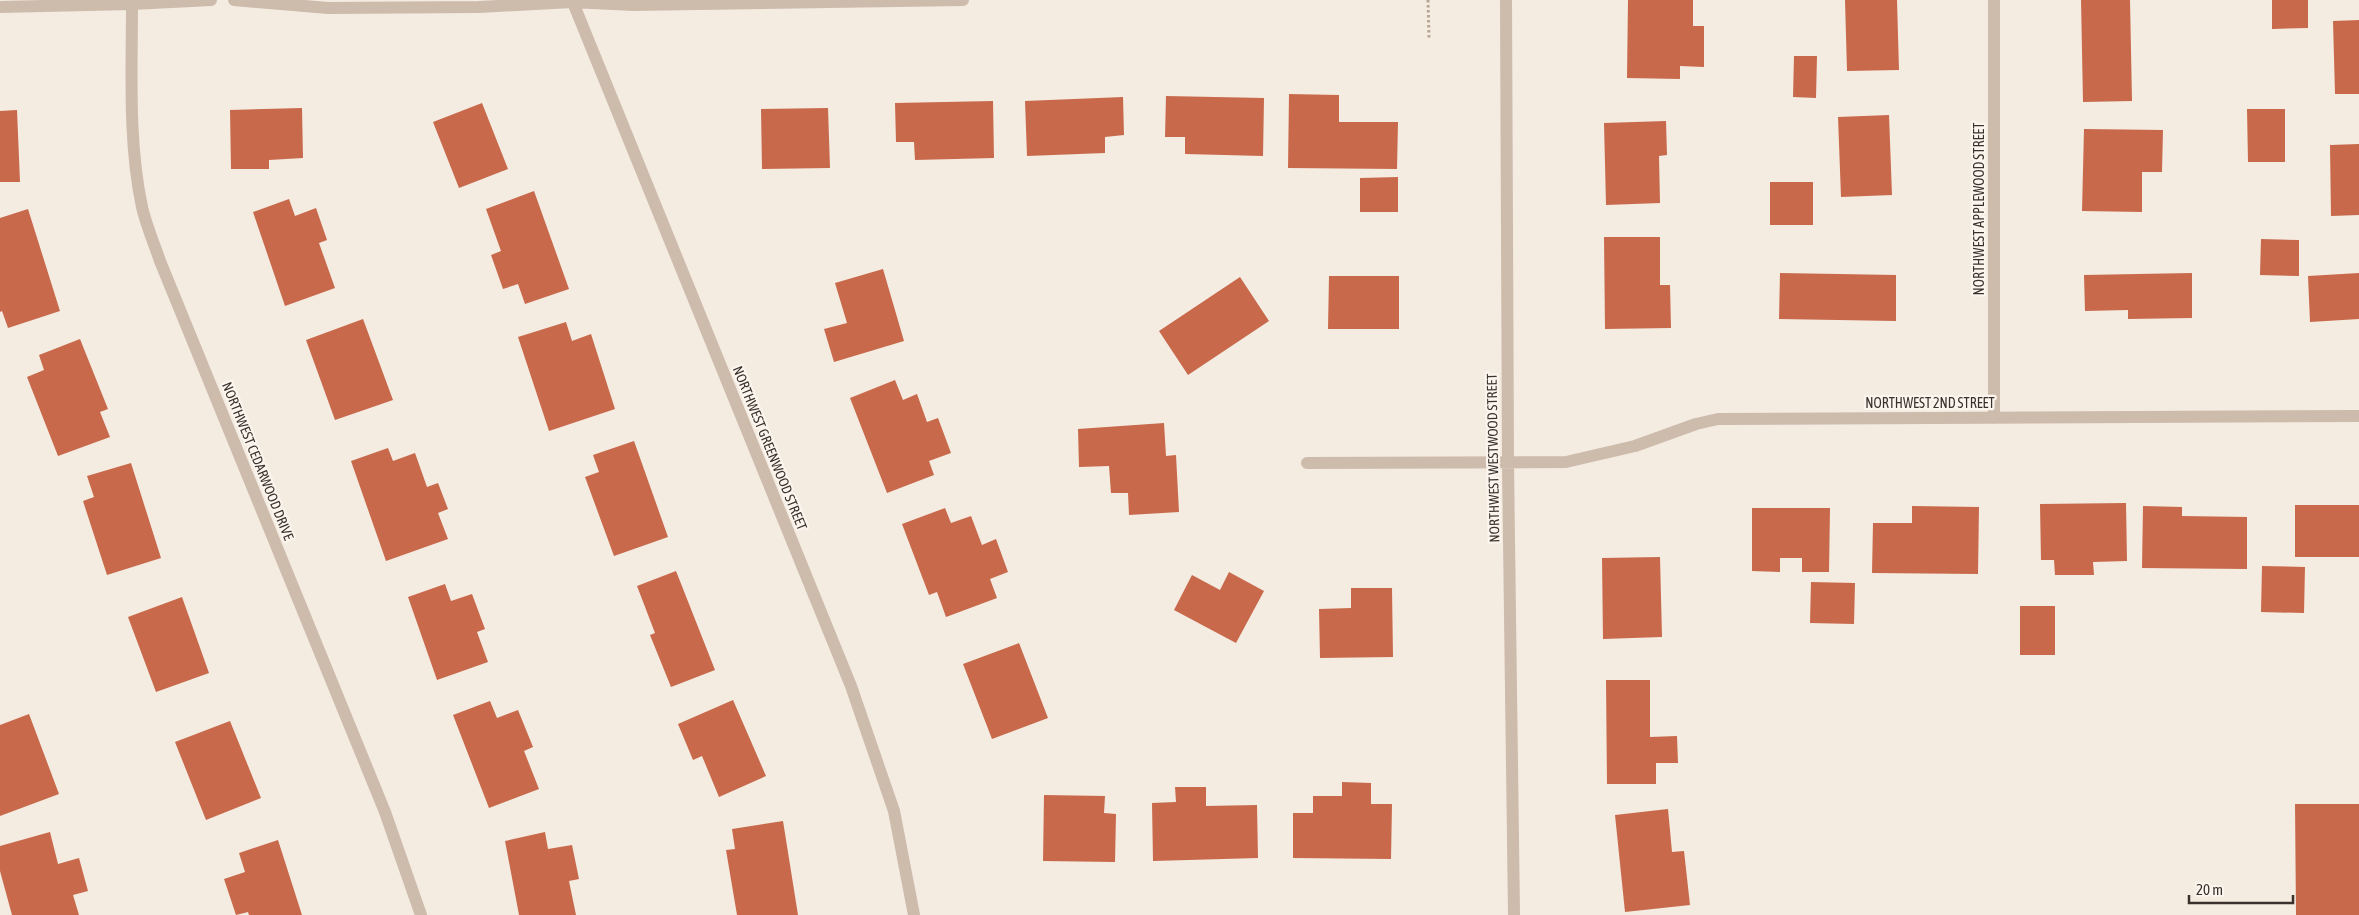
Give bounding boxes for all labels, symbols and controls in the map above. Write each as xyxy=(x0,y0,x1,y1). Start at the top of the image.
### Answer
street label: NORTHWEST APPLEWOOD STREET xyxy=(1971,123,1987,295)
street label: NORTHWEST GREENWOOD STREET xyxy=(730,364,810,532)
street label: NORTHWEST WESTWOOD STREET xyxy=(1484,373,1502,543)
street label: NORTHWEST CEDARWOOD DRIVE xyxy=(219,380,297,542)
street label: NORTHWEST 2ND STREET xyxy=(1865,395,1995,411)
scale bar xyxy=(2189,872,2293,904)
text: 20 m xyxy=(2196,881,2223,898)

